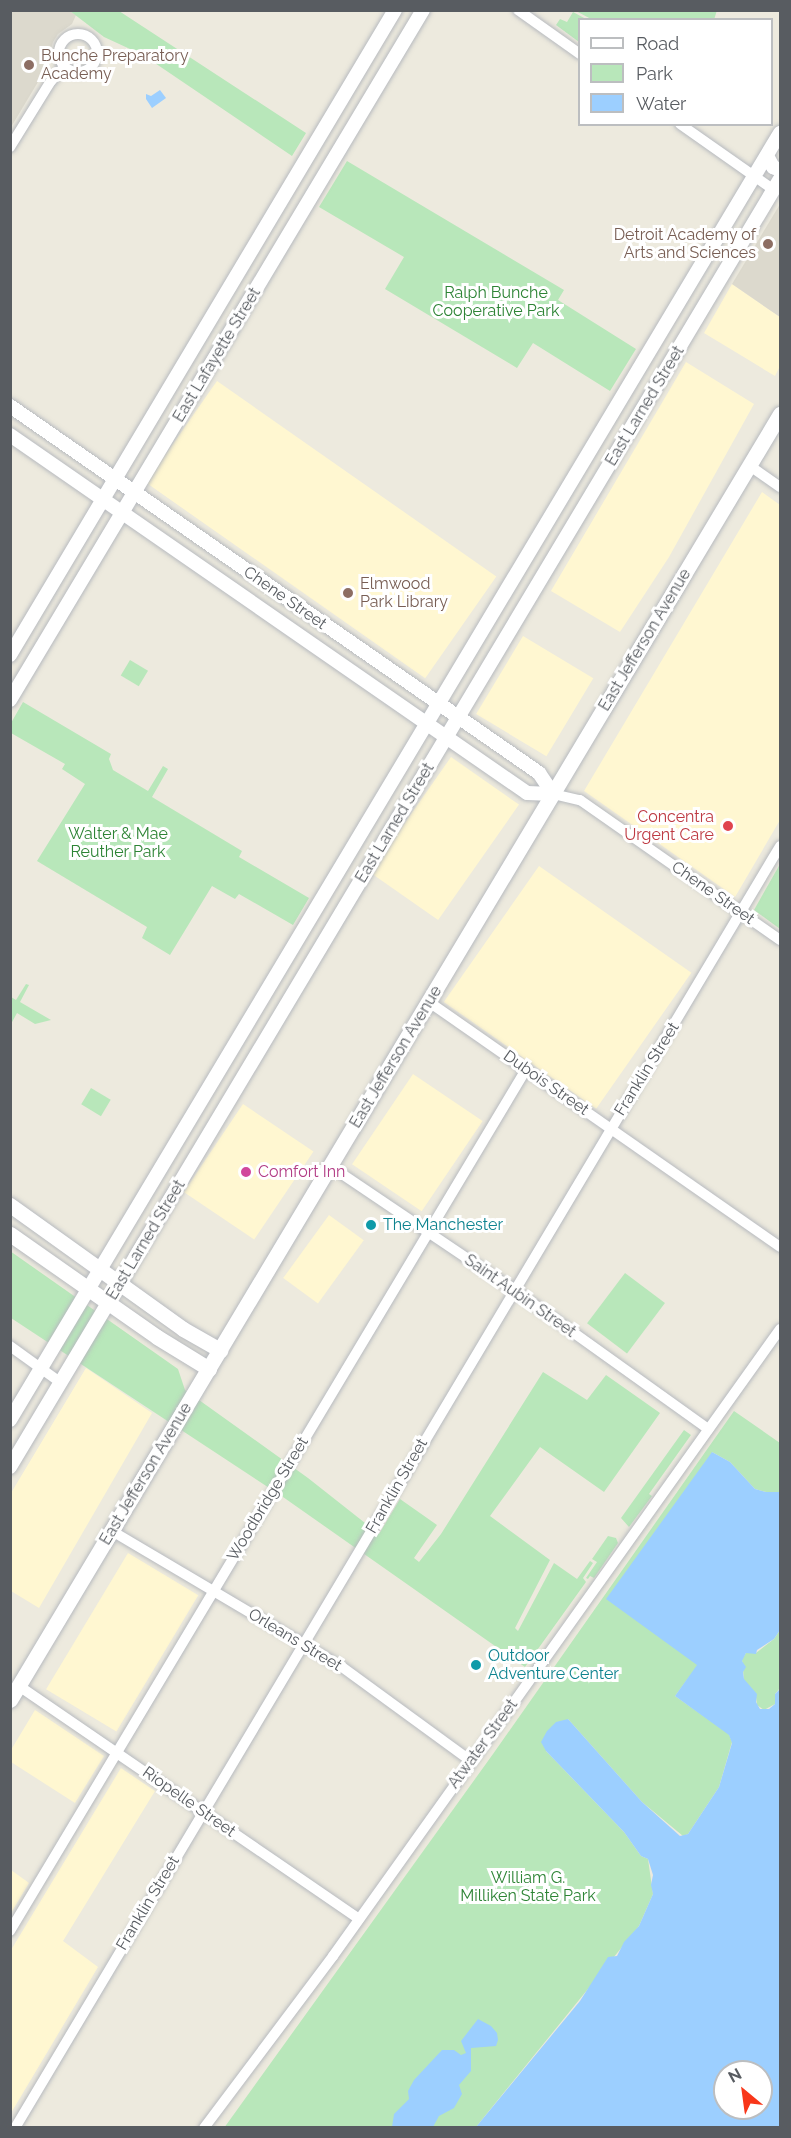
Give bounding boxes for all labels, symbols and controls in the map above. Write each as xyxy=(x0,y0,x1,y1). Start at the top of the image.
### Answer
legend xyxy=(578,18,773,126)
text: Road xyxy=(636,33,679,54)
place label: Bunche Preparatory Academy xyxy=(41,46,189,84)
marker: Bunche Preparatory Academy xyxy=(22,58,36,72)
text: Park xyxy=(636,63,673,84)
text: Water xyxy=(636,93,686,114)
place label: Detroit Academy of Arts and Sciences xyxy=(613,225,756,263)
marker: Detroit Academy of Arts and Sciences xyxy=(761,237,775,251)
park label: Ralph Bunche Cooperative Park xyxy=(433,283,559,321)
street label: East Lafayette Street xyxy=(169,284,265,426)
street label: East Larned Street xyxy=(602,343,688,469)
street label: Chene Street xyxy=(240,562,330,634)
street label: East Jefferson Avenue xyxy=(595,565,695,715)
place label: Elmwood Park Library xyxy=(360,574,448,612)
marker: Elmwood Park Library xyxy=(341,586,355,600)
street label: East Larned Street xyxy=(352,760,438,886)
place label: Concentra Urgent Care xyxy=(624,807,714,845)
marker: Concentra Urgent Care xyxy=(719,817,737,835)
park label: Walter & Mae Reuther Park xyxy=(68,824,168,862)
street label: Chene Street xyxy=(668,857,758,929)
street label: East Jefferson Avenue xyxy=(346,982,446,1132)
street label: Franklin Street xyxy=(611,1019,683,1119)
street label: Dubois Street xyxy=(500,1046,592,1120)
place label: Comfort Inn xyxy=(258,1162,345,1182)
marker: Comfort Inn xyxy=(239,1165,253,1179)
street label: East Larned Street xyxy=(103,1177,189,1303)
place label: The Manchester xyxy=(383,1215,503,1235)
marker: The Manchester xyxy=(364,1218,378,1232)
street label: Saint Aubin Street xyxy=(460,1250,580,1342)
street label: East Jefferson Avenue xyxy=(96,1399,196,1549)
street label: Woodbridge Street xyxy=(223,1433,313,1565)
street label: Franklin Street xyxy=(362,1435,432,1537)
street label: Orleans Street xyxy=(245,1605,345,1675)
place label: Outdoor Adventure Center xyxy=(488,1646,619,1684)
marker: Outdoor Adventure Center xyxy=(469,1658,483,1672)
street label: Atwater Street xyxy=(444,1695,522,1793)
street label: Riopelle Street xyxy=(139,1763,239,1841)
street label: Franklin Street xyxy=(112,1852,184,1954)
park label: William G. Milliken State Park xyxy=(460,1868,596,1906)
north arrow xyxy=(713,2060,773,2120)
text: N xyxy=(725,2064,745,2087)

